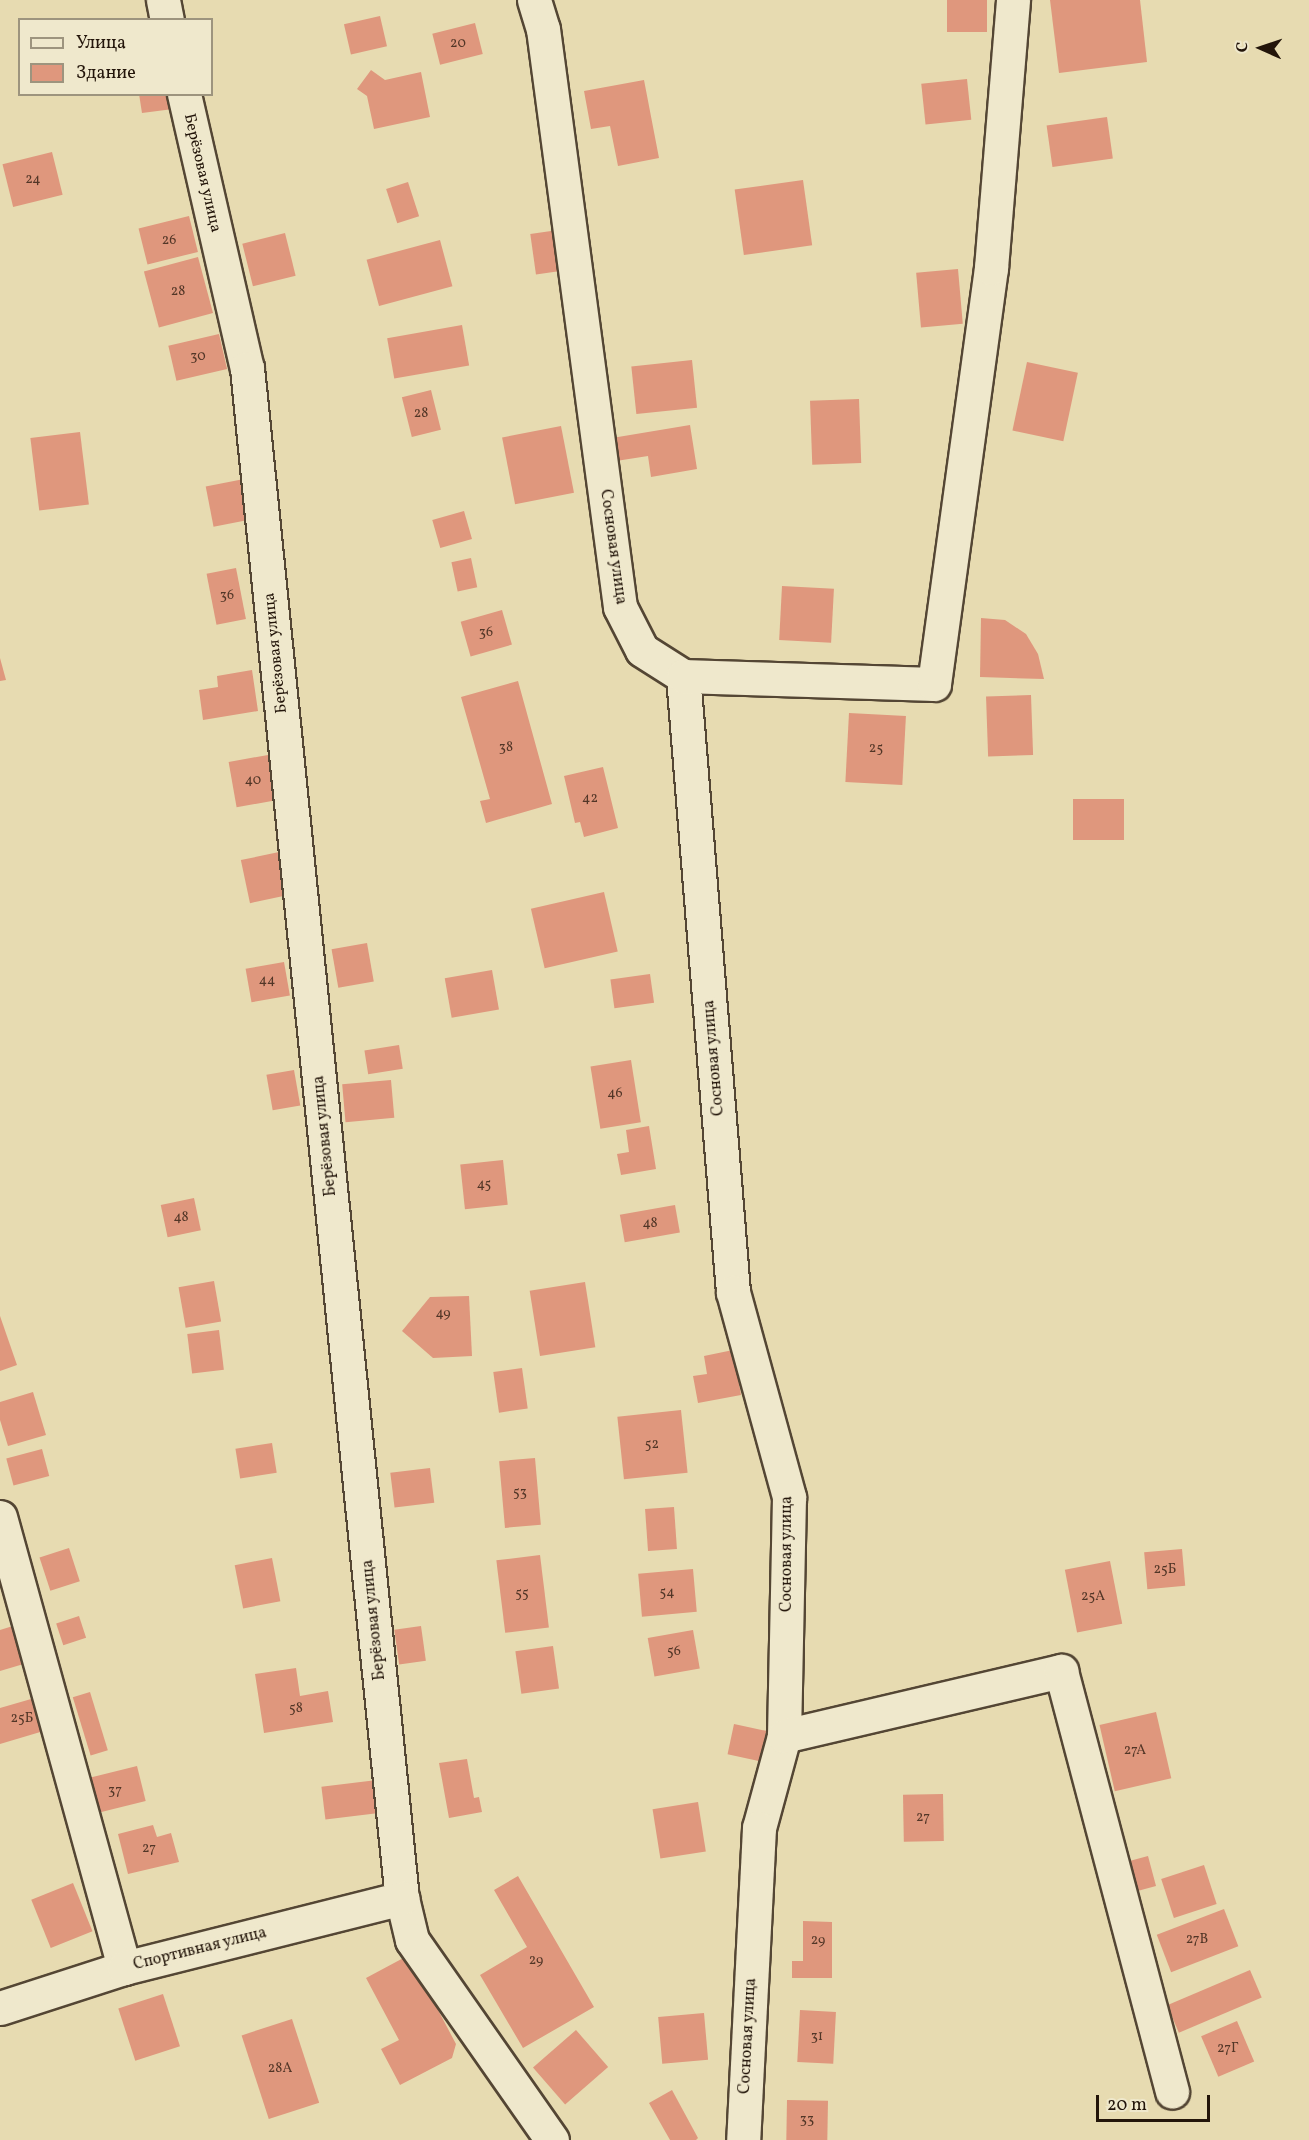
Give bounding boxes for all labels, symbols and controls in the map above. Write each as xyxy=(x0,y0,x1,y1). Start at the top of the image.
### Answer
legend xyxy=(18,18,213,96)
north arrow xyxy=(1231,18,1291,78)
text: Улица xyxy=(76,31,126,56)
house number: 20 xyxy=(450,36,466,52)
text: С xyxy=(1232,41,1254,53)
text: Здание xyxy=(76,61,136,86)
street label: Берёзовая улица xyxy=(179,112,225,234)
house number: 24 xyxy=(25,172,41,188)
house number: 26 xyxy=(162,233,176,249)
house number: 28 xyxy=(171,284,185,300)
house number: 30 xyxy=(190,349,206,365)
house number: 28 xyxy=(414,406,428,422)
street label: Сосновая улица xyxy=(595,488,631,606)
house number: 36 xyxy=(220,588,234,604)
street label: Берёзовая улица xyxy=(260,591,292,715)
house number: 36 xyxy=(479,625,493,641)
house number: 38 xyxy=(499,740,513,756)
house number: 25 xyxy=(869,741,883,757)
house number: 40 xyxy=(245,773,261,789)
house number: 42 xyxy=(582,791,598,807)
house number: 44 xyxy=(259,973,275,989)
street label: Сосновая улица xyxy=(699,999,729,1117)
street label: Берёзовая улица xyxy=(309,1074,341,1198)
house number: 46 xyxy=(607,1086,623,1102)
house number: 45 xyxy=(477,1177,491,1193)
house number: 48 xyxy=(173,1210,189,1226)
house number: 48 xyxy=(642,1216,658,1232)
house number: 49 xyxy=(435,1306,451,1322)
house number: 52 xyxy=(645,1437,659,1453)
house number: 53 xyxy=(513,1485,527,1501)
street label: Сосновая улица xyxy=(777,1496,797,1612)
street label: Берёзовая улица xyxy=(358,1558,390,1682)
house number: 25Б xyxy=(1154,1562,1176,1578)
house number: 54 xyxy=(659,1585,675,1601)
house number: 55 xyxy=(515,1586,529,1602)
house number: 25А xyxy=(1081,1589,1105,1605)
house number: 56 xyxy=(667,1644,681,1660)
house number: 58 xyxy=(289,1701,303,1717)
house number: 25Б xyxy=(11,1711,33,1727)
house number: 27А xyxy=(1124,1743,1146,1759)
house number: 37 xyxy=(108,1783,122,1799)
house number: 27 xyxy=(916,1810,930,1826)
house number: 27 xyxy=(142,1841,156,1857)
street label: Спортивная улица xyxy=(131,1923,269,1975)
house number: 27В xyxy=(1186,1932,1208,1948)
house number: 29 xyxy=(811,1933,825,1949)
house number: 29 xyxy=(529,1953,543,1969)
street label: Сосновая улица xyxy=(735,1977,761,2095)
house number: 31 xyxy=(811,2029,823,2045)
house number: 27Г xyxy=(1217,2041,1239,2057)
house number: 28А xyxy=(268,2061,292,2077)
scale bar xyxy=(1099,2083,1213,2121)
text: 20 m xyxy=(1107,2093,1147,2118)
house number: 33 xyxy=(800,2112,814,2128)

